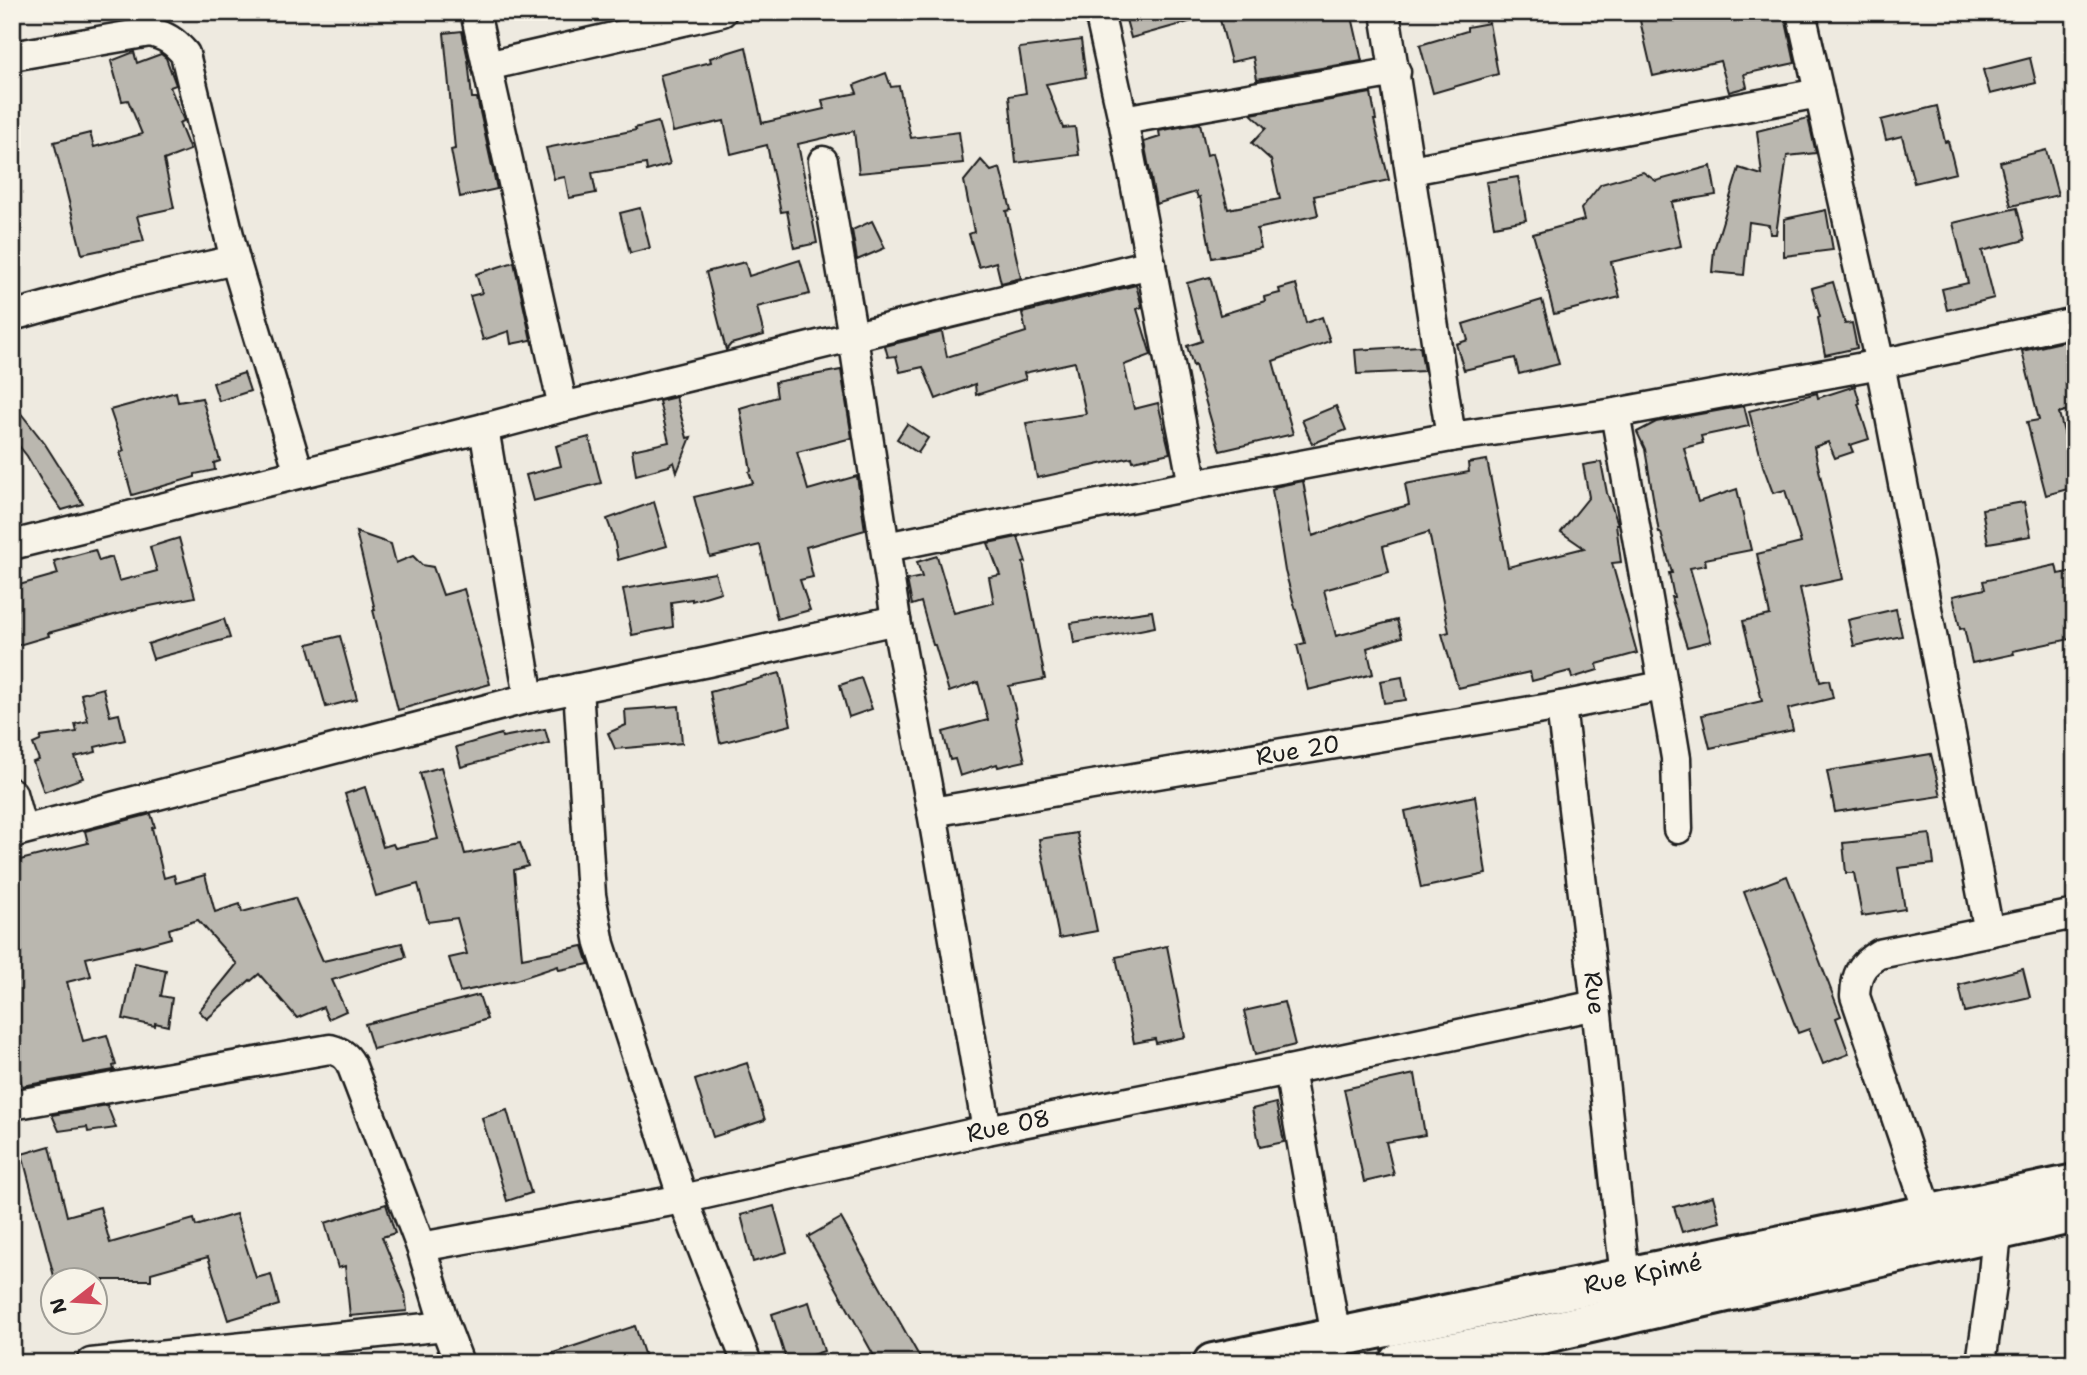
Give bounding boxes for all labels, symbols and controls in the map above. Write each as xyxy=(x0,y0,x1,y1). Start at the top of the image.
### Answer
street label: Rue 20 xyxy=(1254,728,1342,773)
street label: Rue xyxy=(1576,970,1613,1016)
street label: Rue 08 xyxy=(963,1102,1053,1150)
street label: Rue Kpimé xyxy=(1581,1246,1705,1302)
north arrow xyxy=(38,1266,108,1336)
text: N xyxy=(44,1295,72,1317)

